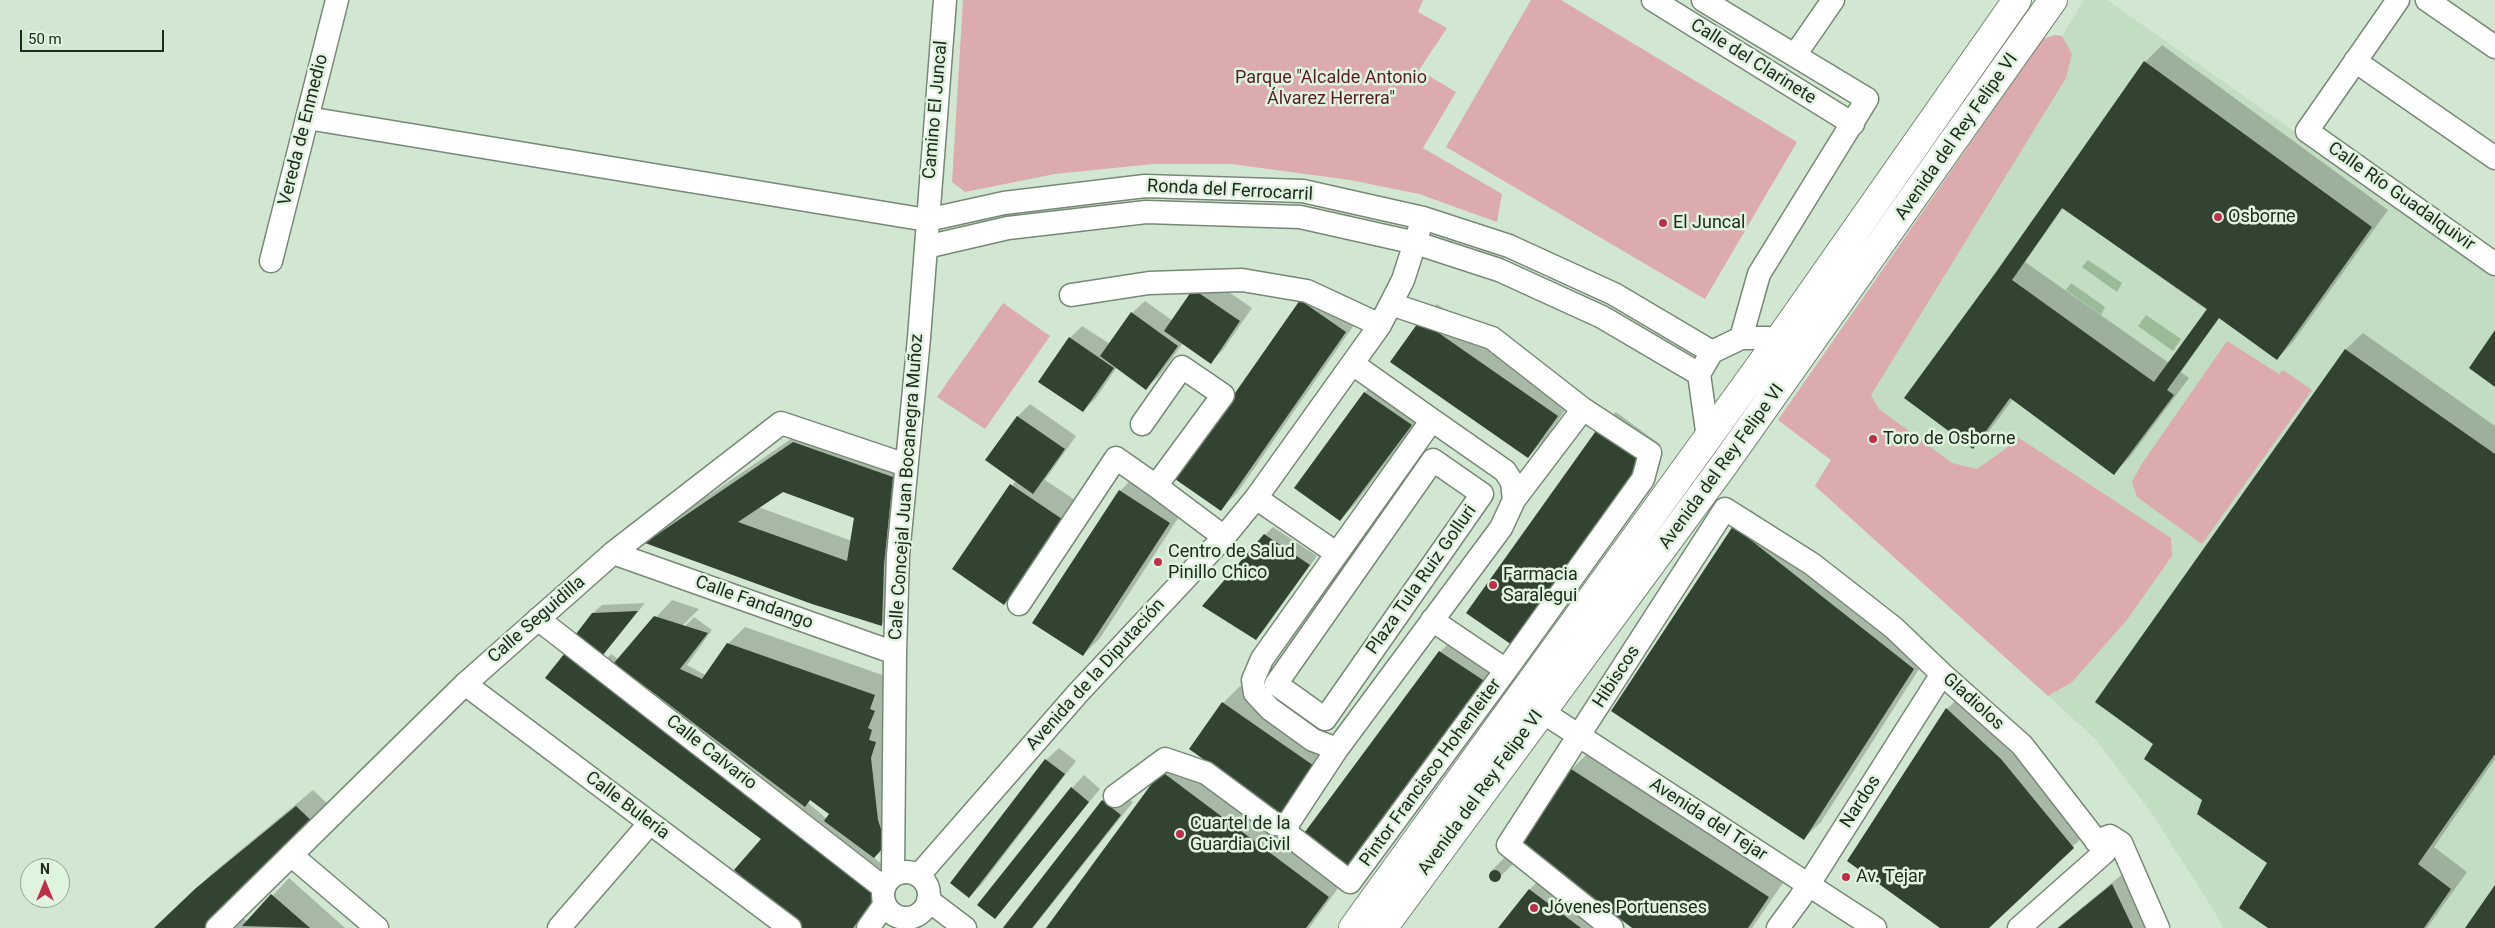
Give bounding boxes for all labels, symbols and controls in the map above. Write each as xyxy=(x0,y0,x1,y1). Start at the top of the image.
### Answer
street label: Calle del Clarinete xyxy=(1686,15,1820,109)
scale bar xyxy=(22,20,166,52)
text: 50 m xyxy=(28,30,62,48)
street label: Camino El Juncal xyxy=(919,40,953,180)
street label: Avenida del Rey Felipe VI xyxy=(1891,49,2023,225)
street label: Vereda de Enmedio xyxy=(275,52,333,208)
park label: Parque "Alcalde Antonio Álvarez Herrera" xyxy=(1235,67,1427,110)
street label: Calle Río Guadalquivir xyxy=(2323,138,2479,256)
street label: Ronda del Ferrocarril xyxy=(1147,176,1313,206)
place label: Osborne xyxy=(2228,206,2296,228)
marker: Osborne xyxy=(2212,211,2224,223)
place label: El Juncal xyxy=(1673,212,1745,234)
marker: El Juncal xyxy=(1657,217,1669,229)
street label: Calle Concejal Juan Bocanegra Muñoz xyxy=(886,333,928,641)
street label: Avenida del Rey Felipe VI xyxy=(1655,380,1789,554)
place label: Toro de Osborne xyxy=(1883,428,2016,450)
marker: Toro de Osborne xyxy=(1867,433,1879,445)
street label: Plaza Tula Ruiz Golluri xyxy=(1362,501,1482,659)
place label: Centro de Salud Pinillo Chico xyxy=(1168,541,1295,584)
marker: Centro de Salud Pinillo Chico xyxy=(1152,556,1164,568)
place label: Farmacia Saralegui xyxy=(1503,564,1578,606)
street label: Calle Seguidilla xyxy=(484,572,590,668)
street label: Calle Fandango xyxy=(692,572,816,634)
marker: Farmacia Saralegui xyxy=(1487,579,1499,591)
street label: Avenida de la Diputación xyxy=(1022,595,1170,755)
street label: Hibiscos xyxy=(1589,642,1645,712)
street label: Gladiolos xyxy=(1938,669,2008,735)
street label: Pintor Francisco Hohenleiter xyxy=(1356,675,1506,871)
street label: Avenida del Rey Felipe VI xyxy=(1414,706,1548,880)
street label: Calle Calvario xyxy=(661,711,761,795)
street label: Calle Bulería xyxy=(581,767,673,845)
street label: Nardos xyxy=(1836,772,1886,832)
street label: Avenida del Tejar xyxy=(1645,774,1771,866)
place label: Cuartel de la Guardia Civil xyxy=(1190,813,1291,856)
marker: Cuartel de la Guardia Civil xyxy=(1174,828,1186,840)
north arrow xyxy=(20,858,70,908)
text: N xyxy=(40,861,50,877)
place label: Av. Tejar xyxy=(1856,866,1924,888)
marker: Av. Tejar xyxy=(1840,871,1852,883)
place label: Jóvenes Portuenses xyxy=(1544,897,1707,919)
marker: Jóvenes Portuenses xyxy=(1528,902,1540,914)

